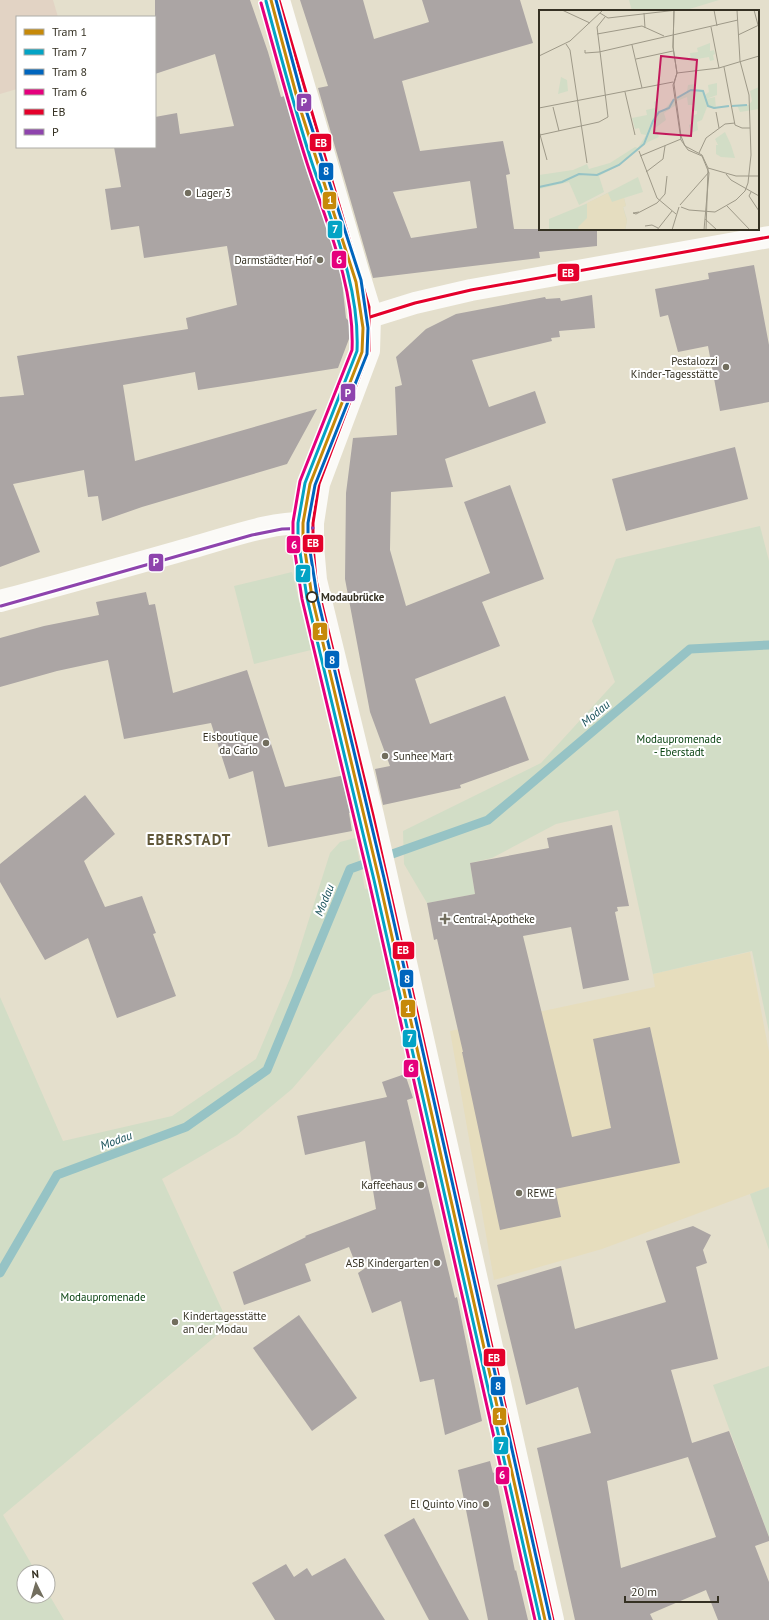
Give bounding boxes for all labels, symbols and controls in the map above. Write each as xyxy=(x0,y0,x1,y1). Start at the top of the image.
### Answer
inset map xyxy=(539,10,759,230)
legend xyxy=(16,16,156,148)
text: Tram 1 xyxy=(52,24,87,39)
text: Tram 7 xyxy=(52,44,87,59)
text: Tram 8 xyxy=(52,64,87,79)
text: Tram 6 xyxy=(52,84,87,99)
line badge: P xyxy=(296,93,312,112)
text: P xyxy=(301,95,308,109)
text: EB xyxy=(52,104,65,119)
text: P xyxy=(52,124,59,139)
line badge: EB xyxy=(309,133,332,152)
text: EB xyxy=(315,136,328,150)
line badge: 8 xyxy=(318,162,334,181)
text: 8 xyxy=(323,164,329,178)
place label: Lager 3 xyxy=(196,186,231,200)
marker: Lager 3 xyxy=(183,188,193,198)
line badge: 1 xyxy=(322,191,337,210)
text: 1 xyxy=(327,193,333,207)
line badge: 7 xyxy=(327,220,343,239)
text: 7 xyxy=(332,222,338,236)
line badge: 6 xyxy=(331,250,347,269)
place label: Darmstädter Hof xyxy=(234,253,312,267)
text: 6 xyxy=(336,253,342,267)
marker: Darmstädter Hof xyxy=(315,255,325,265)
line badge: EB xyxy=(557,263,580,282)
text: EB xyxy=(562,266,575,280)
place label: Pestalozzi Kinder-Tagesstätte xyxy=(631,354,718,381)
marker: Pestalozzi Kinder-Tagesstätte xyxy=(721,362,731,372)
line badge: P xyxy=(340,383,356,402)
text: P xyxy=(345,386,352,400)
line badge: EB xyxy=(302,534,324,553)
line badge: 6 xyxy=(286,535,301,554)
text: EB xyxy=(307,536,320,550)
text: 6 xyxy=(291,538,297,552)
line badge: P xyxy=(148,553,164,572)
text: P xyxy=(153,555,160,569)
line badge: 7 xyxy=(295,564,311,583)
text: 7 xyxy=(300,566,306,580)
place label: Modaubrücke xyxy=(321,590,385,604)
marker: Modaubrücke xyxy=(306,591,318,603)
line badge: 1 xyxy=(312,622,328,641)
text: 1 xyxy=(317,624,323,638)
line badge: 8 xyxy=(324,650,340,669)
text: 8 xyxy=(329,653,335,667)
water label: Modau xyxy=(577,697,613,729)
place label: Eisboutique da Carlo xyxy=(203,730,258,757)
park label: Modaupromenade - Eberstadt xyxy=(637,732,722,759)
marker: Eisboutique da Carlo xyxy=(261,738,271,748)
place label: Sunhee Mart xyxy=(393,749,453,763)
marker: Sunhee Mart xyxy=(380,751,390,761)
district label: EBERSTADT xyxy=(147,830,231,849)
water label: Modau xyxy=(311,882,337,918)
place label: Central-Apotheke xyxy=(453,912,535,926)
marker: Central-Apotheke xyxy=(440,914,450,924)
line badge: EB xyxy=(392,941,415,960)
text: EB xyxy=(397,943,410,957)
line badge: 8 xyxy=(399,969,414,988)
text: 8 xyxy=(404,972,410,986)
line badge: 1 xyxy=(400,999,416,1018)
text: 1 xyxy=(405,1002,411,1016)
line badge: 7 xyxy=(402,1029,417,1048)
text: 7 xyxy=(407,1031,413,1045)
line badge: 6 xyxy=(403,1059,419,1078)
text: 6 xyxy=(408,1061,414,1075)
water label: Modau xyxy=(98,1127,134,1153)
place label: Kaffeehaus xyxy=(361,1178,413,1192)
marker: Kaffeehaus xyxy=(416,1180,426,1190)
place label: REWE xyxy=(527,1186,555,1200)
marker: REWE xyxy=(514,1188,524,1198)
place label: ASB Kindergarten xyxy=(346,1256,429,1270)
marker: ASB Kindergarten xyxy=(432,1258,442,1268)
park label: Modaupromenade xyxy=(61,1290,146,1304)
place label: Kindertagesstätte an der Modau xyxy=(183,1309,267,1336)
marker: Kindertagesstätte an der Modau xyxy=(170,1317,180,1327)
line badge: EB xyxy=(483,1348,506,1367)
text: EB xyxy=(488,1351,501,1365)
line badge: 8 xyxy=(490,1376,506,1396)
text: 8 xyxy=(495,1379,501,1393)
line badge: 1 xyxy=(492,1407,507,1426)
text: 1 xyxy=(496,1409,502,1423)
line badge: 7 xyxy=(493,1436,509,1455)
text: 7 xyxy=(498,1439,504,1453)
line badge: 6 xyxy=(495,1466,510,1485)
text: 6 xyxy=(499,1468,505,1482)
place label: El Quinto Vino xyxy=(410,1497,478,1511)
marker: El Quinto Vino xyxy=(481,1499,491,1509)
north arrow xyxy=(16,1564,56,1604)
text: N xyxy=(31,1567,39,1581)
scale bar xyxy=(625,1578,718,1604)
text: 20 m xyxy=(631,1584,657,1599)

